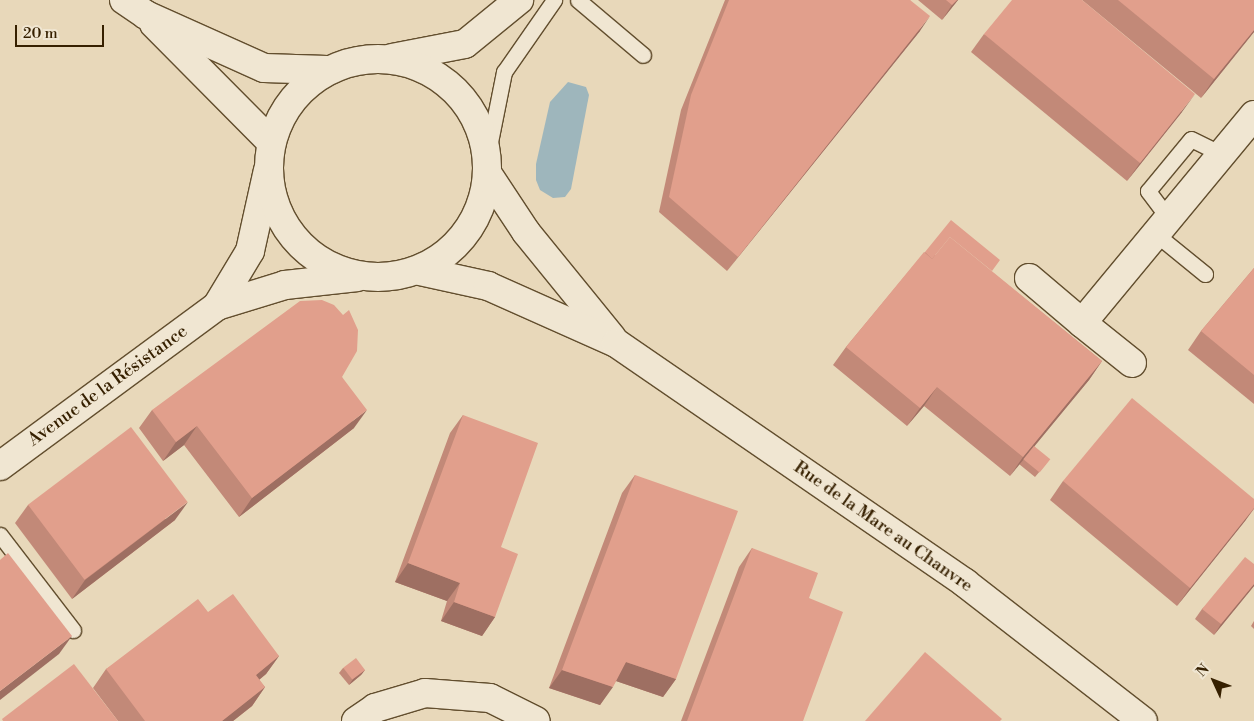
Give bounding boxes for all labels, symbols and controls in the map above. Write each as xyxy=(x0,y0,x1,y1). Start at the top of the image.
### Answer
scale bar xyxy=(18,15,106,47)
text: 20 m xyxy=(23,24,58,43)
street label: Avenue de la Résistance xyxy=(24,321,192,451)
street label: Rue de la Mare au Chanvre xyxy=(789,457,977,597)
north arrow xyxy=(1189,656,1239,706)
text: N xyxy=(1193,661,1213,681)

